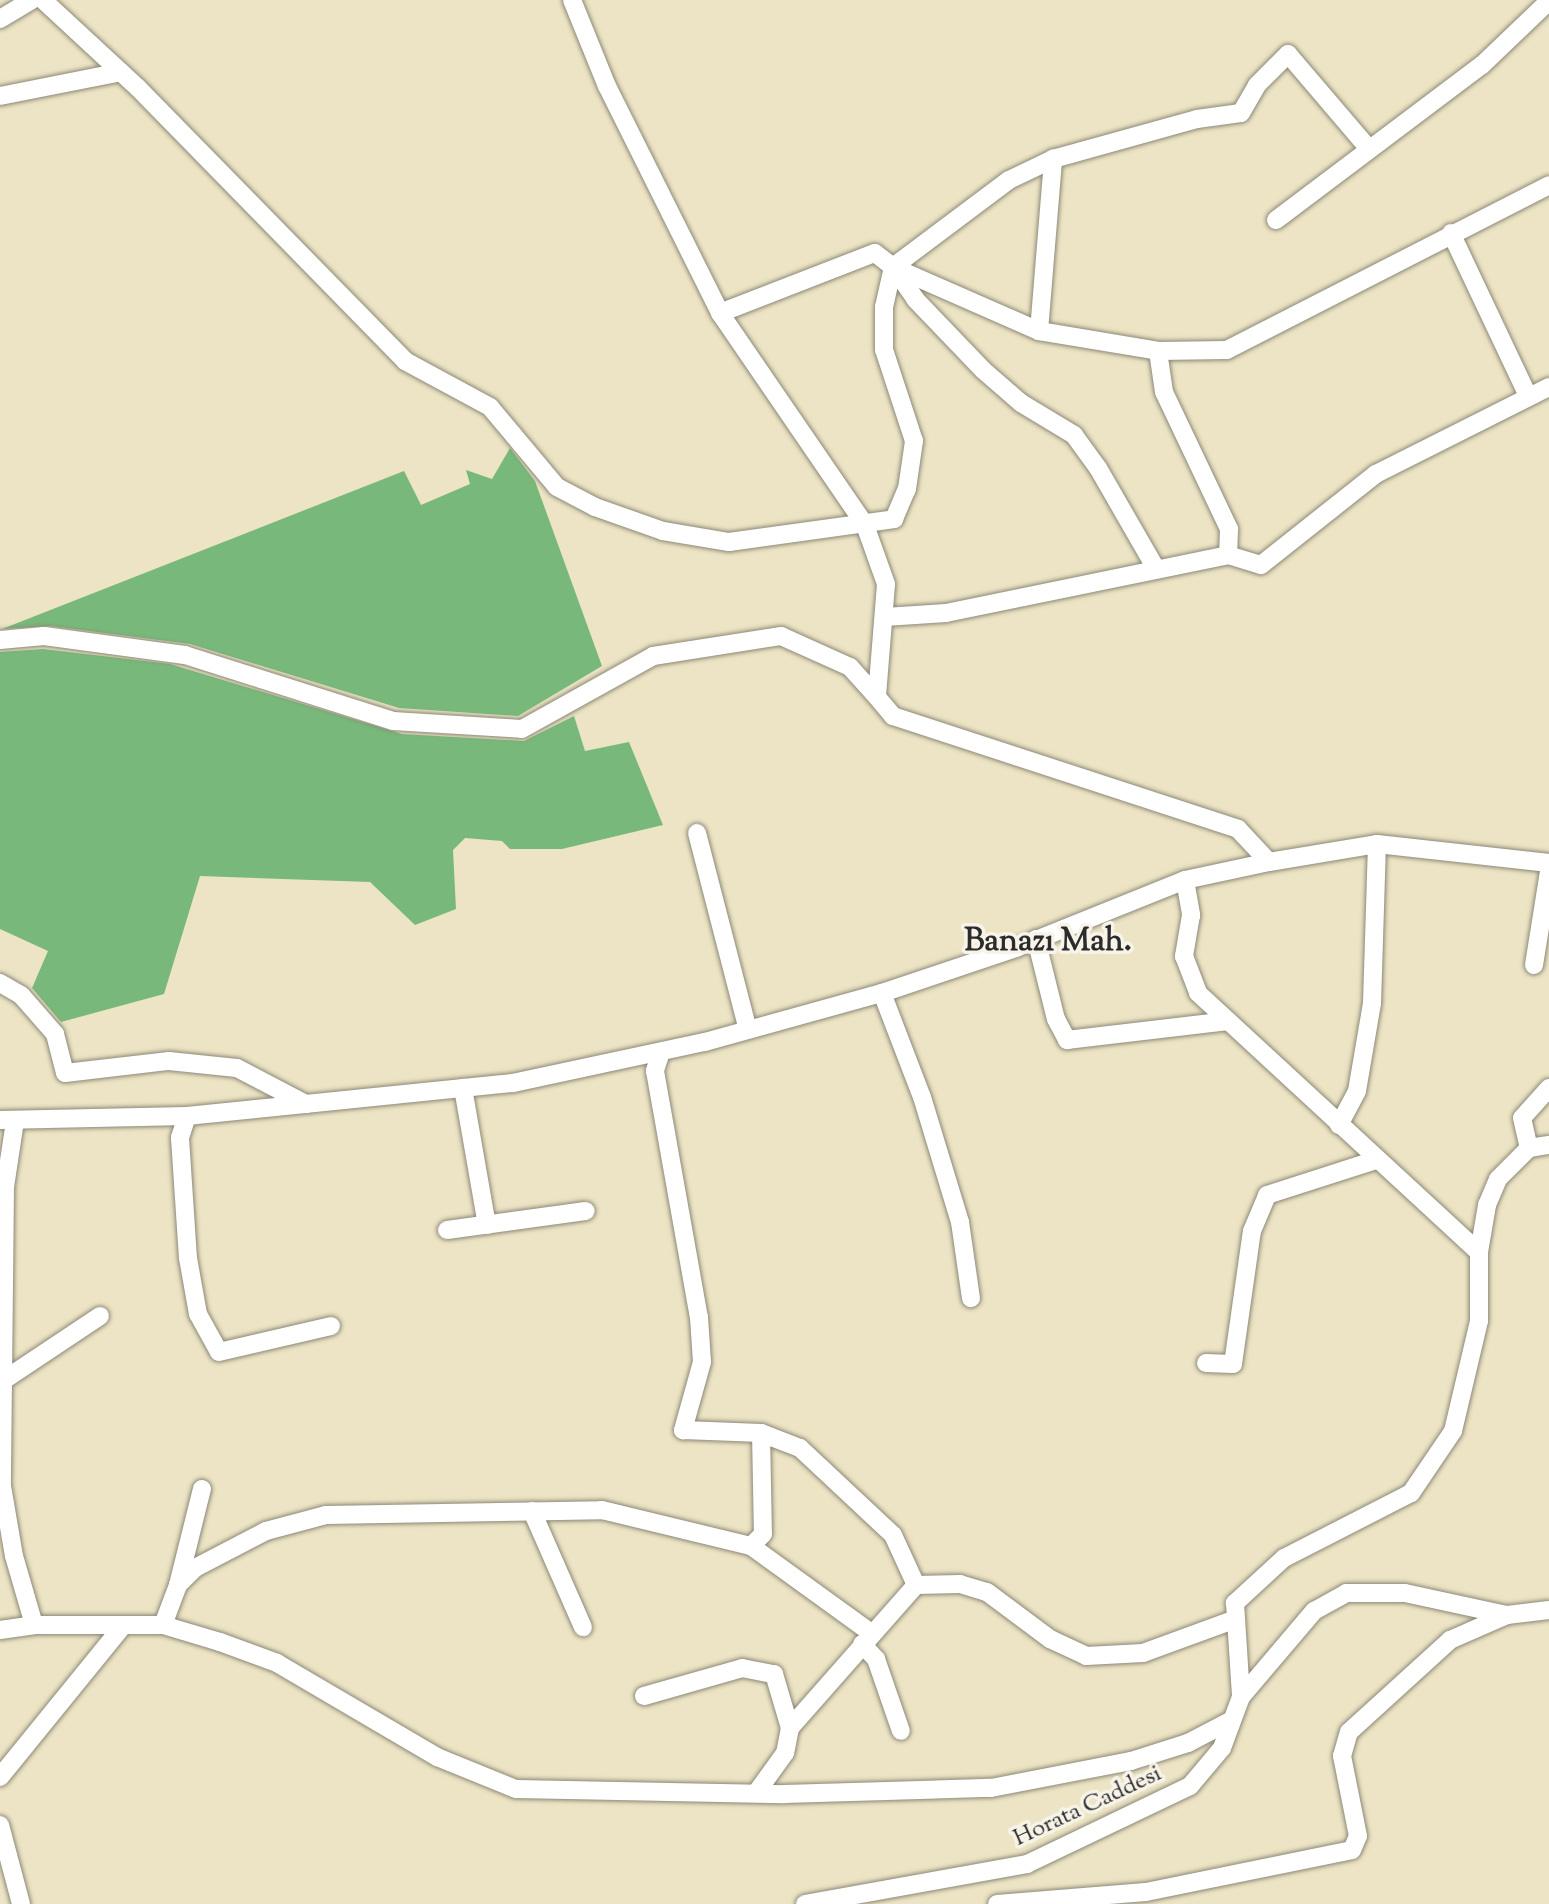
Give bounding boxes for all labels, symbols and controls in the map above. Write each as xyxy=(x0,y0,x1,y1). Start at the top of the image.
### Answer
district label: Banazı Mah. xyxy=(964,923,1132,961)
street label: Horata Caddesi xyxy=(1009,1760,1167,1854)

